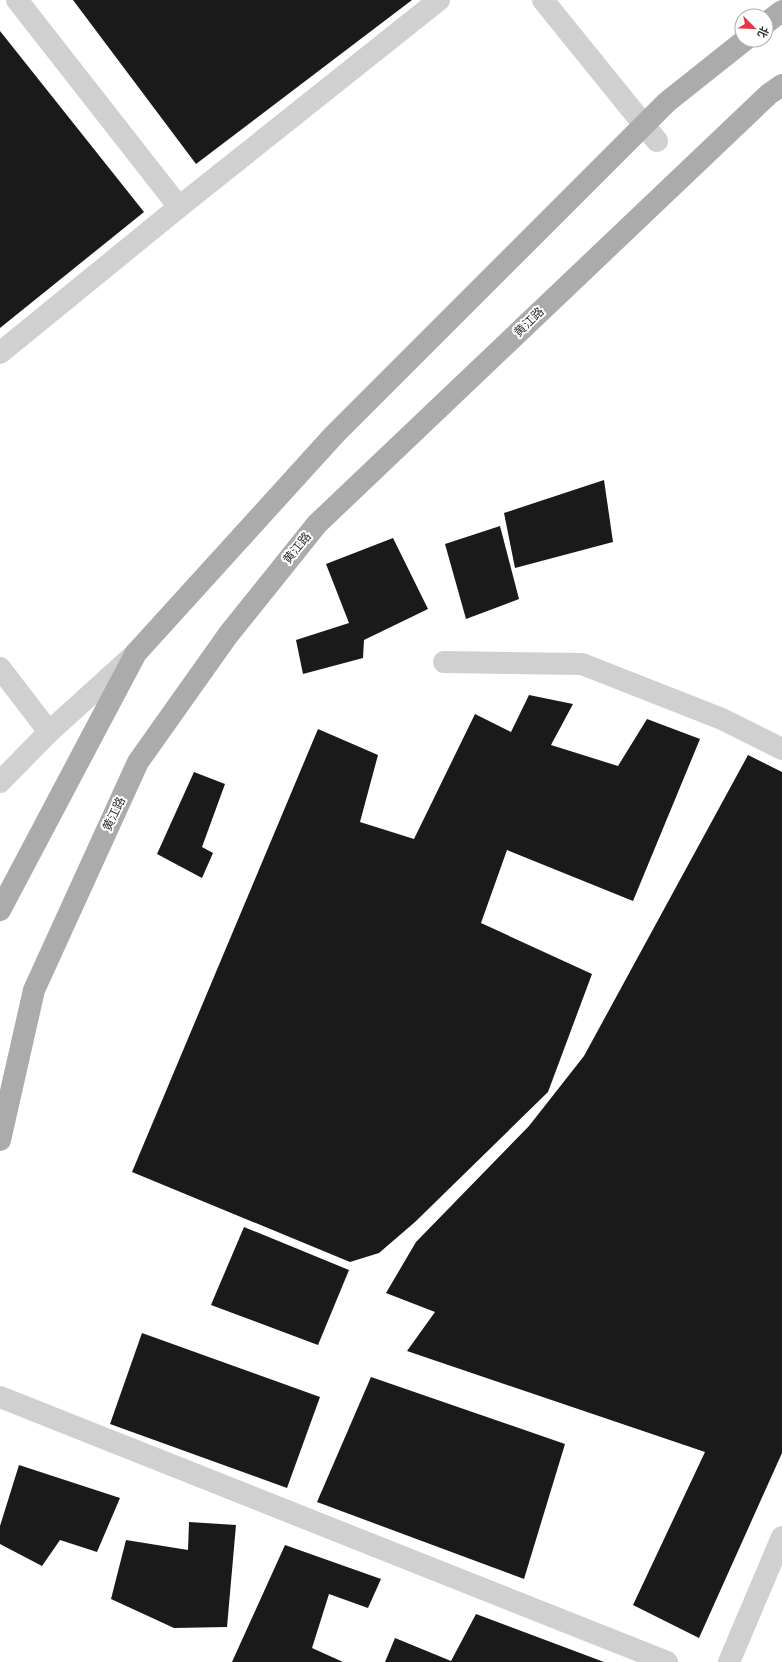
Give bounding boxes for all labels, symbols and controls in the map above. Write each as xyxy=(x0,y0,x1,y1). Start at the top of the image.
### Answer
north arrow xyxy=(734,8,774,48)
text: 北 xyxy=(755,24,773,40)
street label: 黄江路 xyxy=(510,303,548,340)
street label: 黄江路 xyxy=(279,528,315,567)
street label: 黄江路 xyxy=(98,794,129,834)

